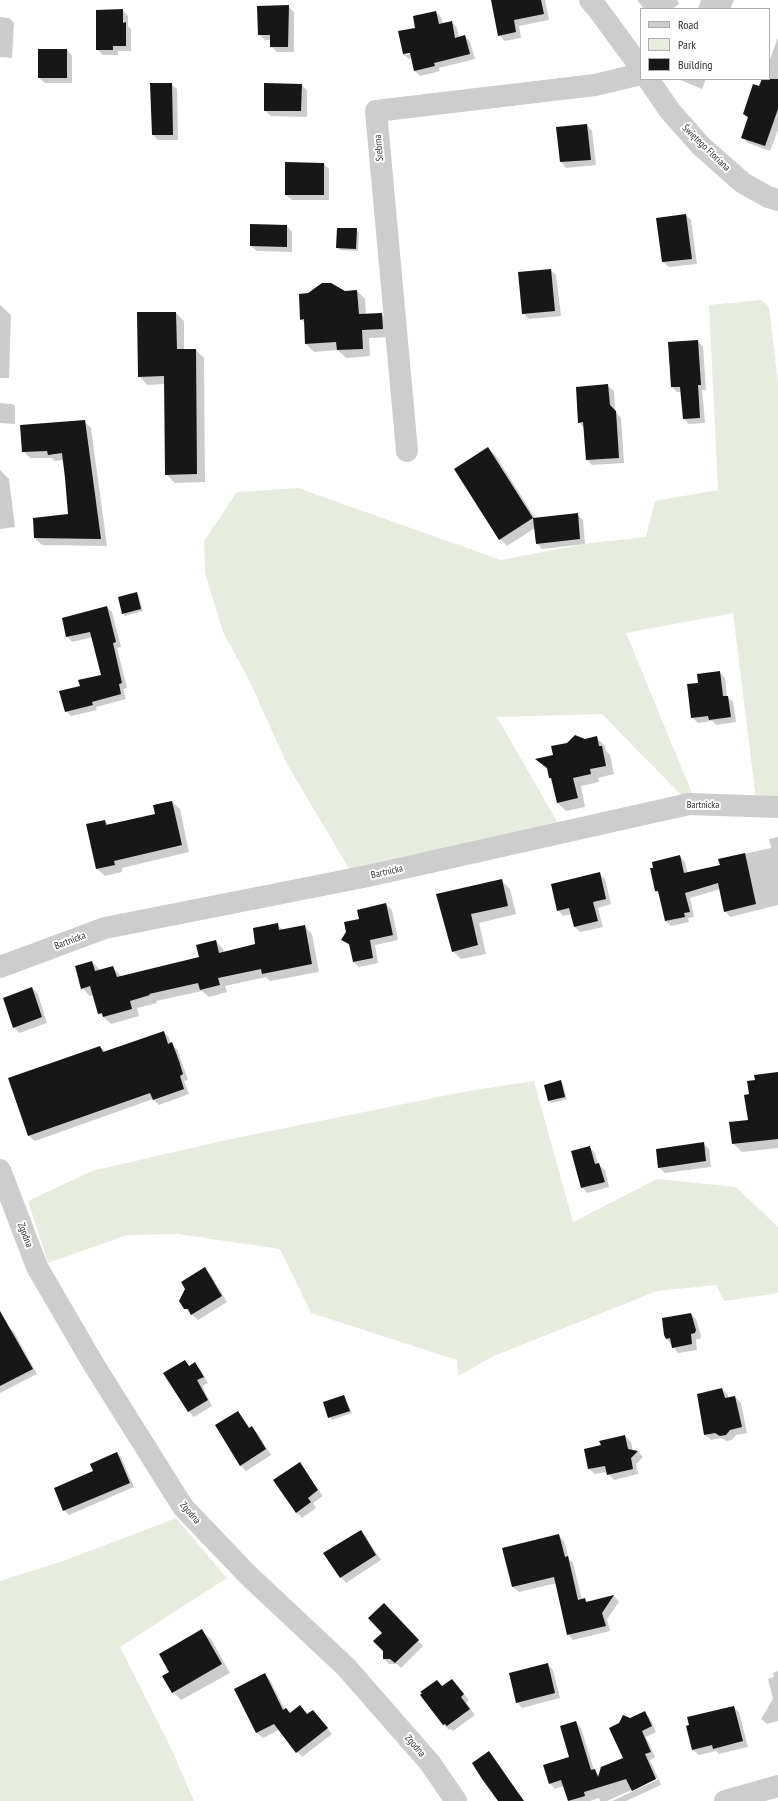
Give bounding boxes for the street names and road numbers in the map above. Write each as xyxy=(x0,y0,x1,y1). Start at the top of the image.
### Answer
street label: Świętego Floriana xyxy=(680,122,732,174)
street label: Srebrna xyxy=(372,134,386,162)
street label: Bartnicka xyxy=(687,799,719,811)
street label: Bartnicka xyxy=(370,863,404,881)
street label: Bartnicka xyxy=(53,930,87,952)
street label: Zgodna xyxy=(15,1221,35,1249)
street label: Zgodna xyxy=(177,1499,203,1527)
street label: Zgodna xyxy=(402,1732,428,1760)

